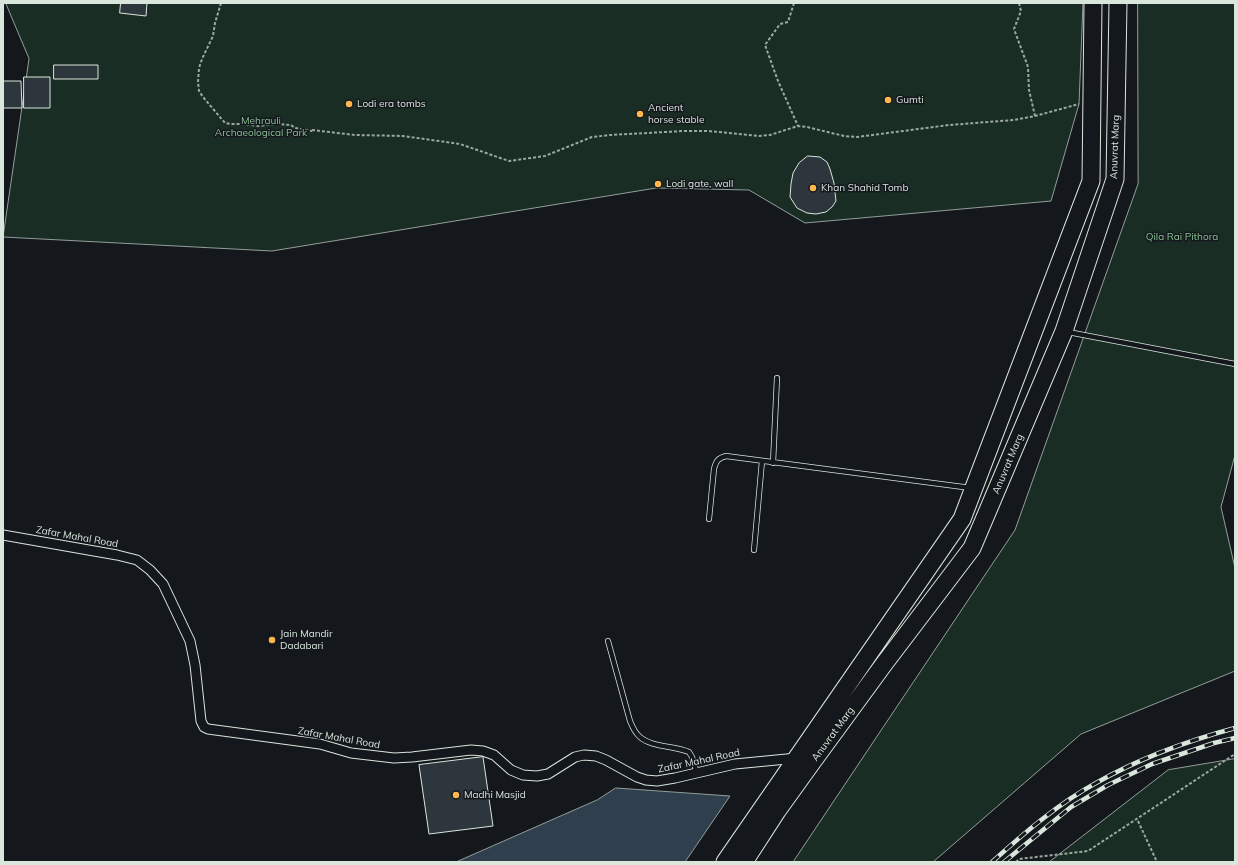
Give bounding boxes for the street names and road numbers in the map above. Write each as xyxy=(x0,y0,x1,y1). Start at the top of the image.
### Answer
street label: Anuvrat Marg xyxy=(1108,115,1122,179)
street label: Anuvrat Marg xyxy=(990,432,1026,496)
street label: Zafar Mahal Road xyxy=(35,524,119,550)
street label: Anuvrat Marg xyxy=(809,705,857,763)
street label: Zafar Mahal Road xyxy=(297,725,381,751)
street label: Zafar Mahal Road xyxy=(657,746,741,776)

